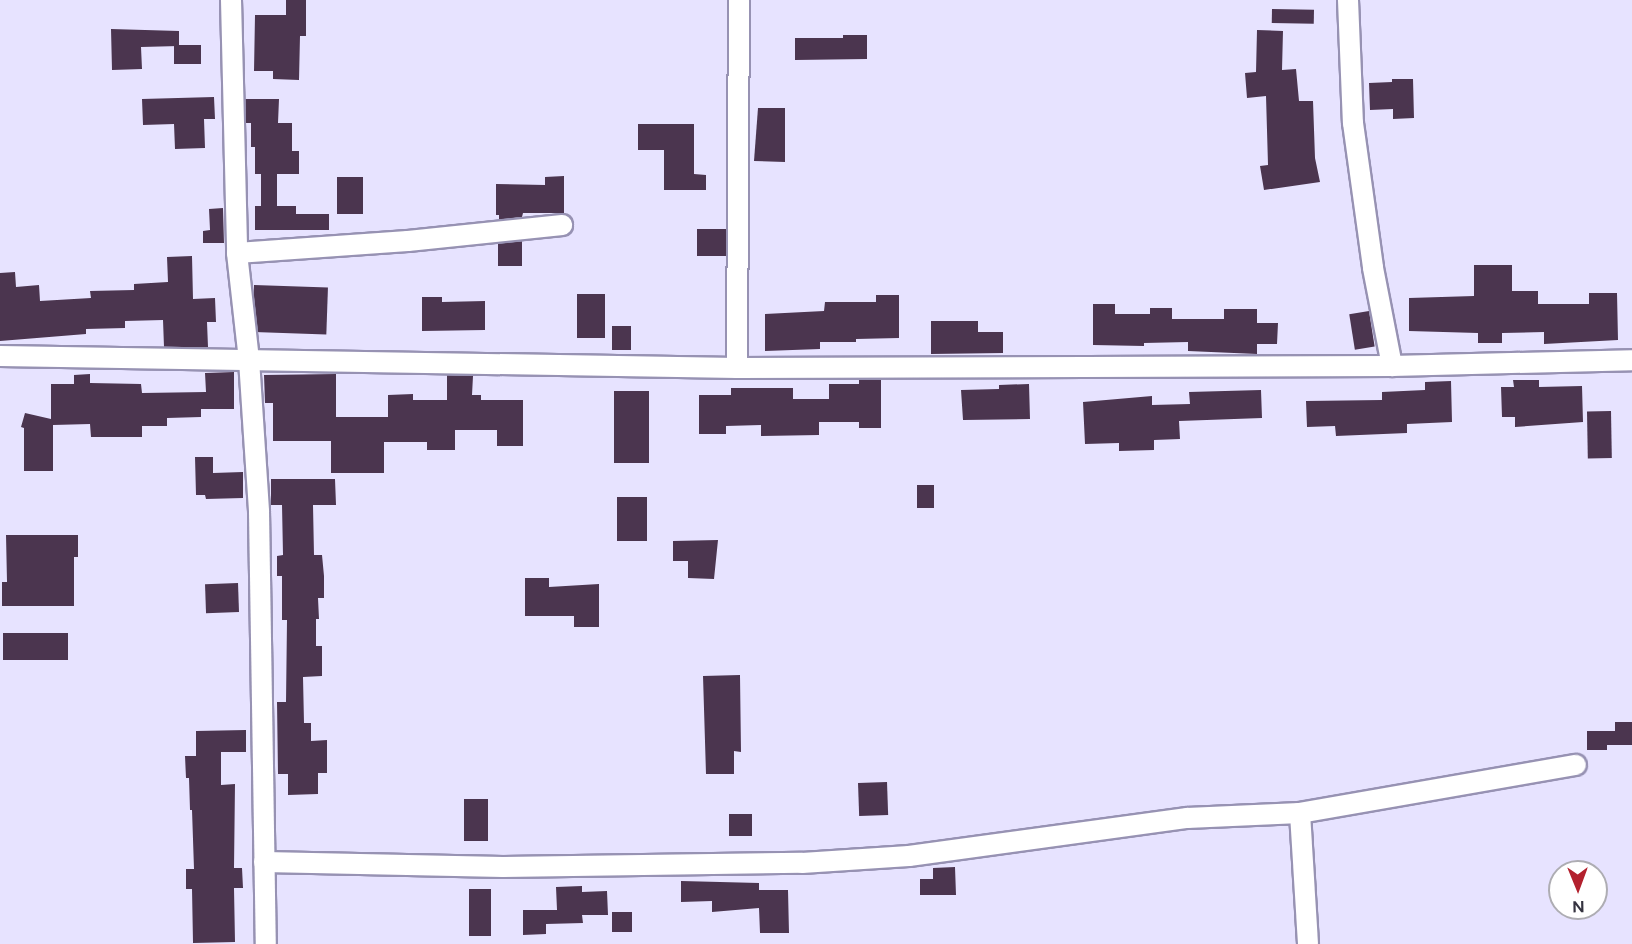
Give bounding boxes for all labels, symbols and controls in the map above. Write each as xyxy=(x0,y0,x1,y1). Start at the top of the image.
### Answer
north arrow xyxy=(1548,860,1608,920)
text: N xyxy=(1572,897,1585,916)

